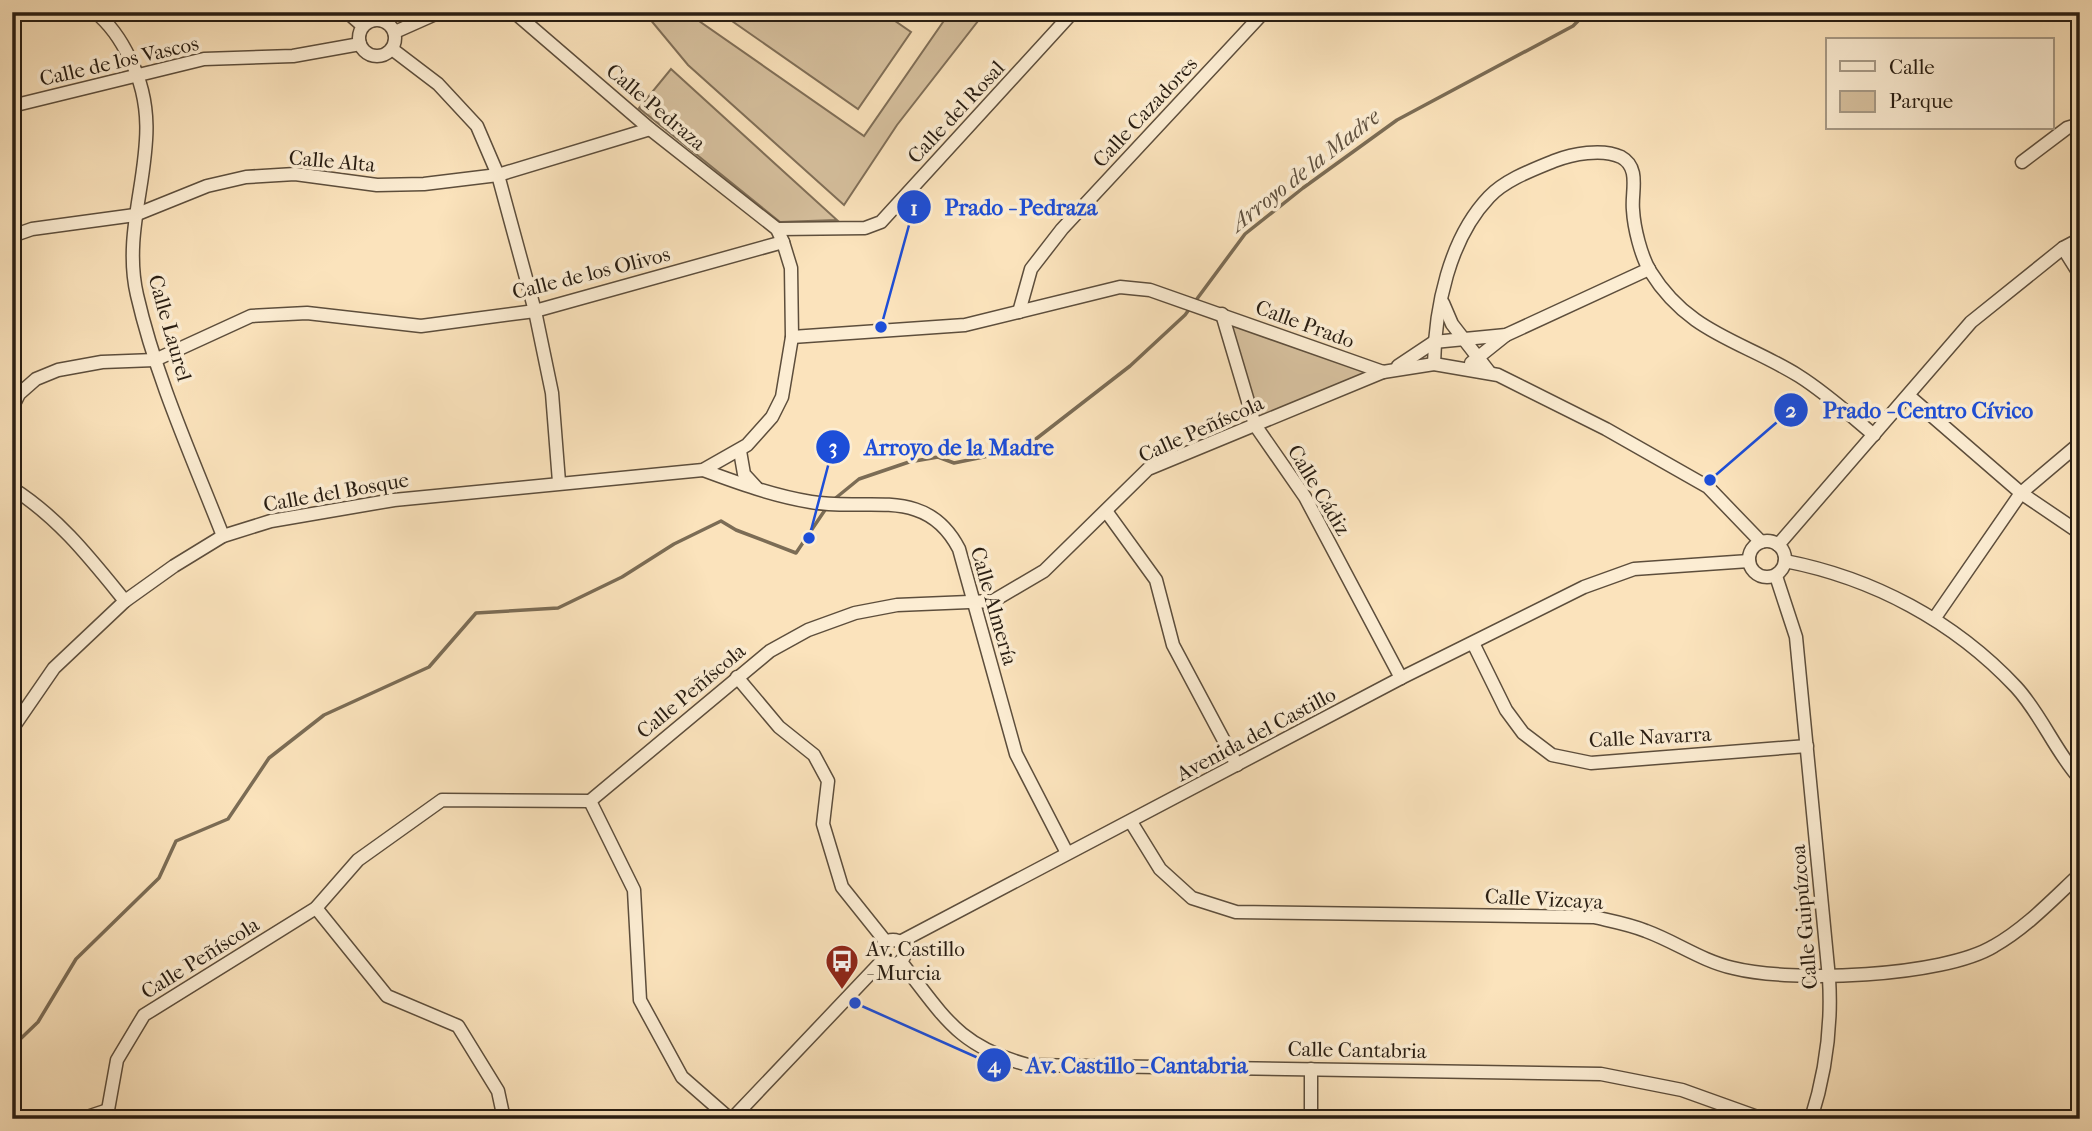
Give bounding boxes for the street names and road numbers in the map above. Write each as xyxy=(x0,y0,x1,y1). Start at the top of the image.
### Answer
street label: Calle de los Vascos xyxy=(37,31,201,91)
street label: Calle Cazadores xyxy=(1088,52,1202,172)
street label: Calle del Rosal xyxy=(903,56,1010,168)
street label: Calle Pedraza xyxy=(602,59,711,156)
street label: Calle Alta xyxy=(288,145,377,177)
street label: Calle de los Olivos xyxy=(510,242,673,304)
street label: Calle Laurel xyxy=(143,272,197,384)
street label: Calle Prado xyxy=(1252,295,1358,353)
street label: Calle Peñíscola xyxy=(1135,391,1267,467)
street label: Calle Cádiz xyxy=(1283,441,1355,539)
street label: Calle del Bosque xyxy=(261,467,411,517)
street label: Calle Almería xyxy=(966,544,1022,668)
street label: Calle Peñíscola xyxy=(632,638,750,743)
street label: Avenida del Castillo xyxy=(1171,682,1340,787)
street label: Calle Navarra xyxy=(1588,722,1712,752)
street label: Calle Guipúzcoa xyxy=(1786,843,1822,990)
street label: Calle Vizcaya xyxy=(1484,884,1604,914)
street label: Calle Peñíscola xyxy=(137,912,264,1004)
street label: Calle Cantabria xyxy=(1287,1037,1427,1063)

